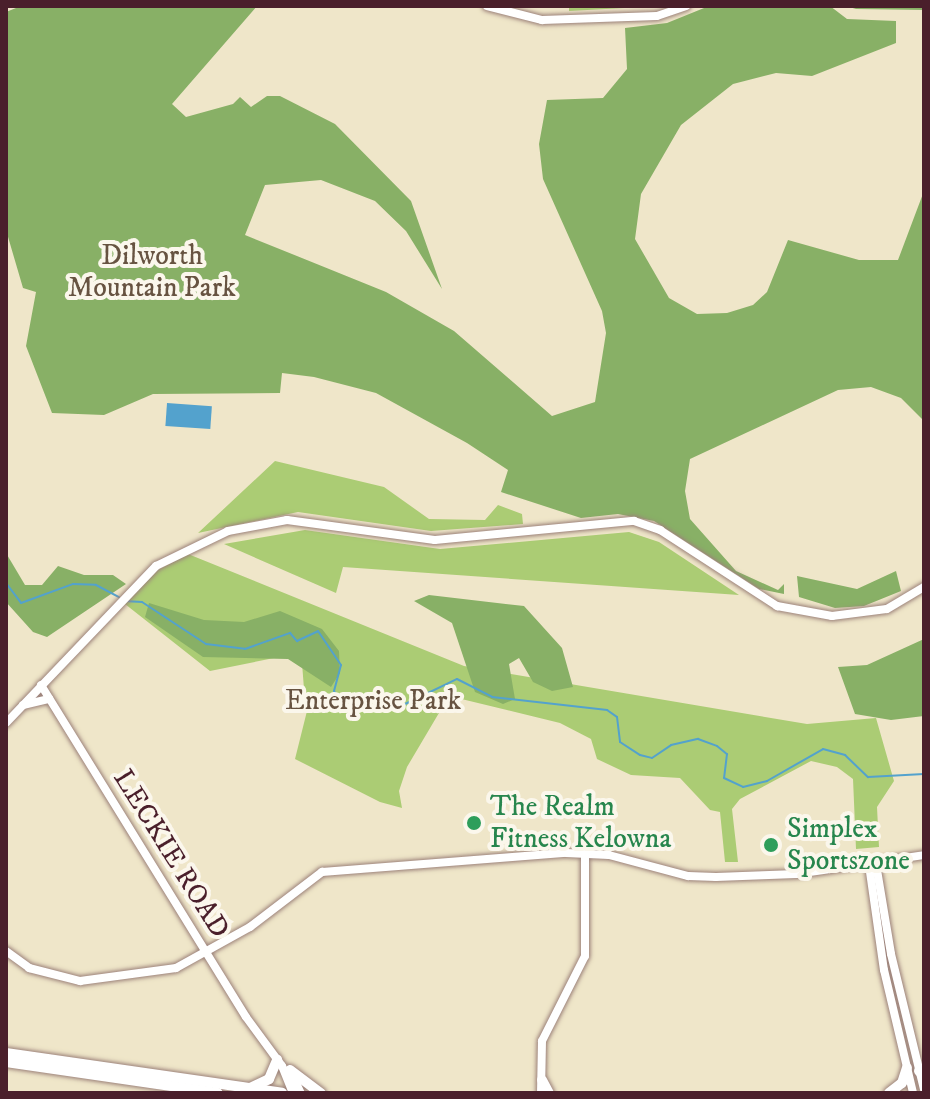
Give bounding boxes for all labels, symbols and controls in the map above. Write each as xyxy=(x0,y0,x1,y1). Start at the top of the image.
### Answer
park label: Dilworth Mountain Park xyxy=(68,239,236,305)
park label: Enterprise Park xyxy=(285,684,461,718)
street label: LECKIE ROAD xyxy=(106,764,236,944)
place label: The Realm Fitness Kelowna xyxy=(490,790,671,856)
place label: Simplex Sportszone xyxy=(787,812,910,878)
marker: The Realm Fitness Kelowna xyxy=(465,814,483,832)
marker: Simplex Sportszone xyxy=(762,836,780,854)

